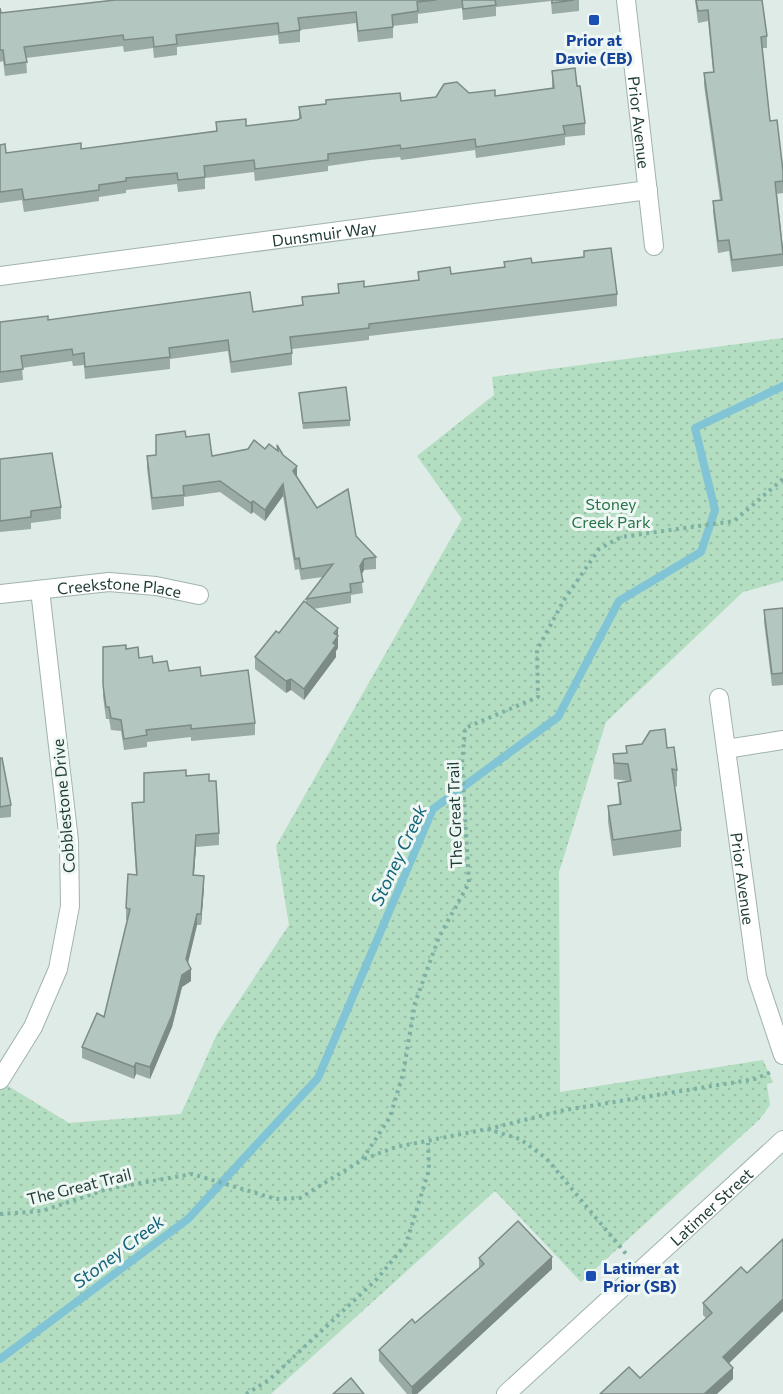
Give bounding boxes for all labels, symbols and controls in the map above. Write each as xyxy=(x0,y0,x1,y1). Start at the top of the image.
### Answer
marker: Prior at Davie (EB) xyxy=(587,13,601,27)
place label: Prior at Davie (EB) xyxy=(555,30,633,67)
street label: Prior Avenue xyxy=(625,75,655,169)
street label: Dunsmuir Way xyxy=(271,217,378,249)
park label: Stoney Creek Park xyxy=(571,494,651,531)
street label: Creekstone Place xyxy=(56,572,183,601)
street label: Cobblestone Drive xyxy=(48,738,78,874)
street label: The Great Trail xyxy=(443,761,465,869)
water label: Stoney Creek xyxy=(365,800,431,909)
street label: Prior Avenue xyxy=(728,831,759,926)
street label: Latimer Street xyxy=(666,1163,756,1249)
street label: The Great Trail xyxy=(25,1164,133,1208)
water label: Stoney Creek xyxy=(68,1209,169,1292)
place label: Latimer at Prior (SB) xyxy=(603,1258,679,1295)
marker: Latimer at Prior (SB) xyxy=(584,1269,598,1283)

